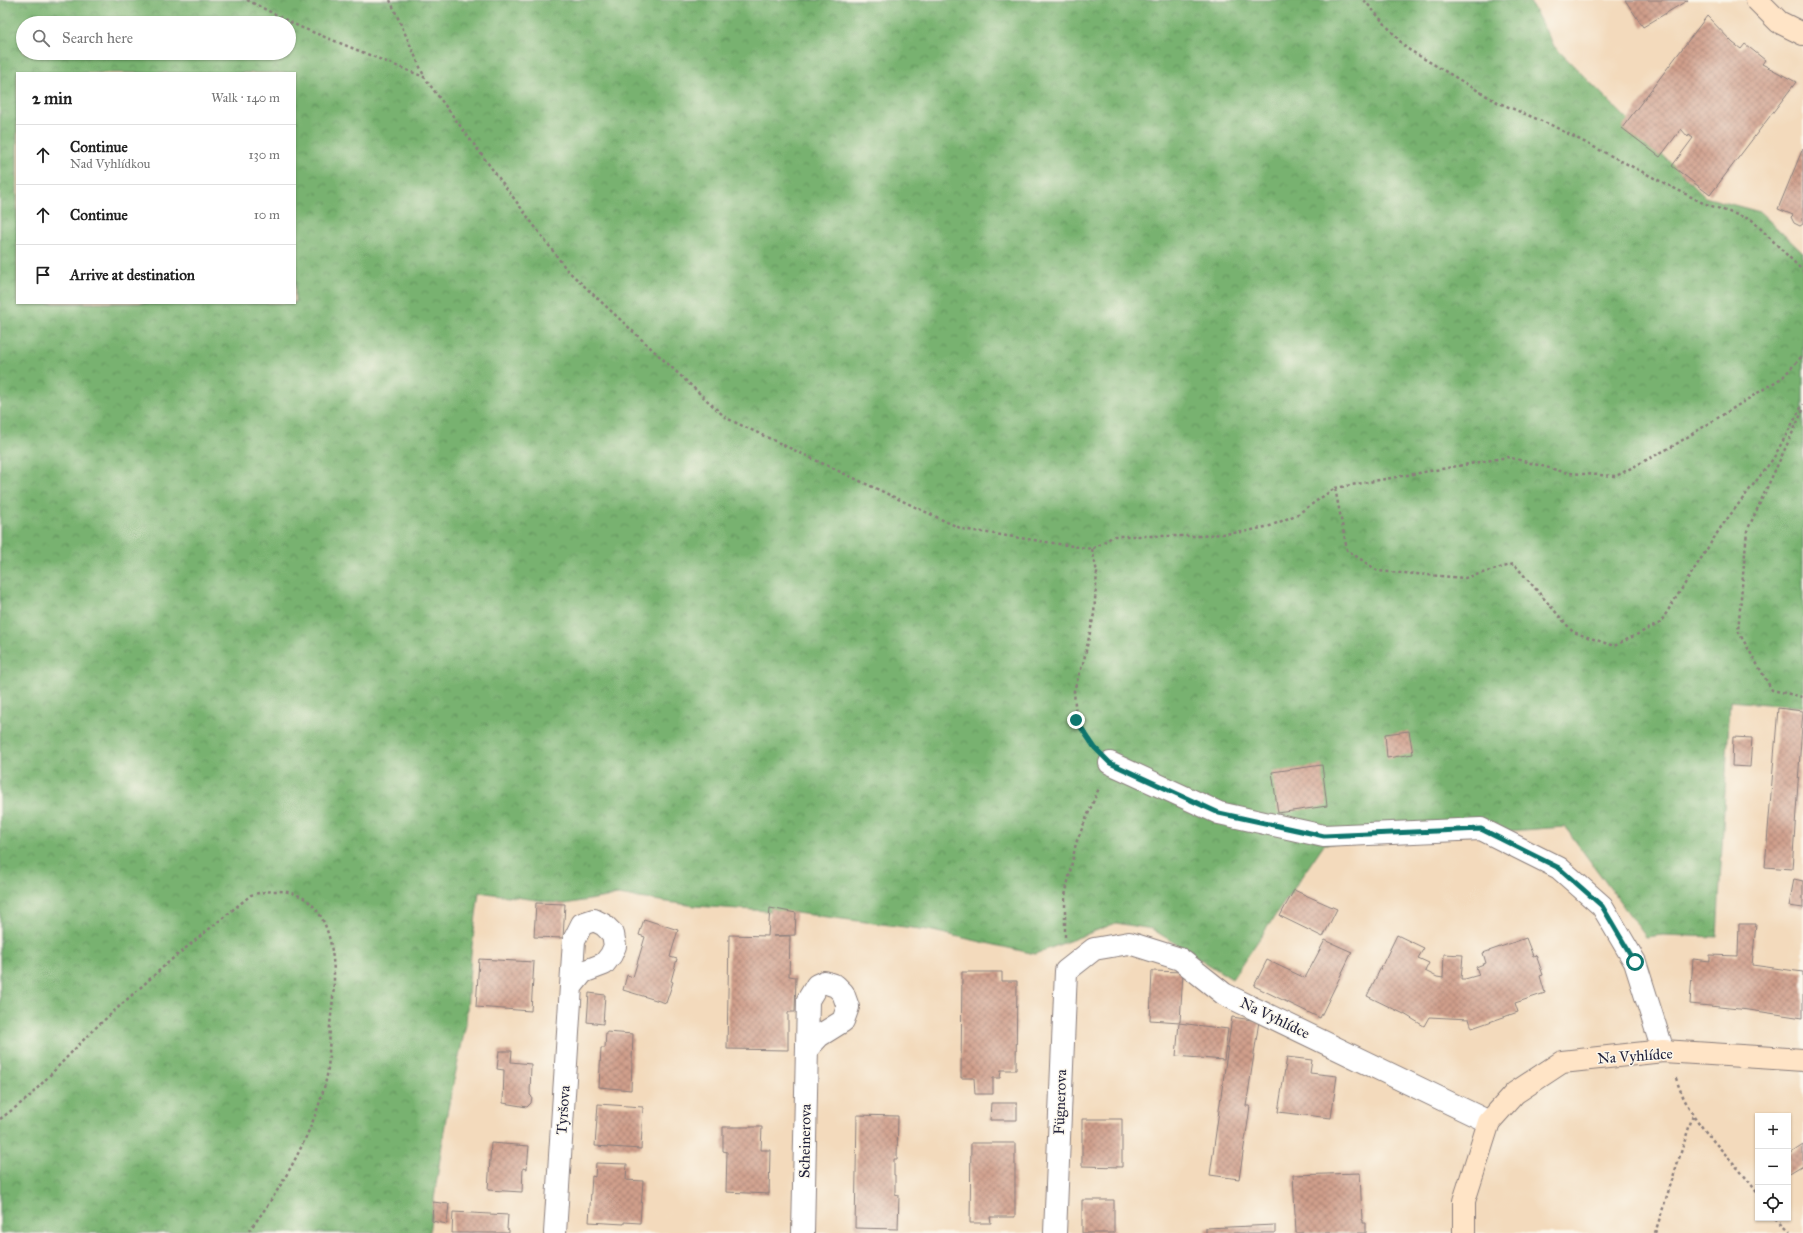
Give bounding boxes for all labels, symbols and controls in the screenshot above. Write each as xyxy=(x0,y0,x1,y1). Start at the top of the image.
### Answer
search box xyxy=(16,16,296,60)
icon: search xyxy=(30,27,52,49)
text: Search here xyxy=(62,29,133,47)
text: 2 min xyxy=(32,88,72,109)
text: Walk · 140 m xyxy=(211,90,280,106)
text: Continue xyxy=(70,138,128,156)
icon: ahead xyxy=(32,144,54,166)
text: 130 m xyxy=(248,147,280,163)
text: Nad Vyhlídkou xyxy=(70,156,151,172)
icon: ahead xyxy=(32,204,54,226)
text: Continue xyxy=(70,206,128,224)
text: 10 m xyxy=(254,207,280,223)
icon: arrive xyxy=(32,264,54,286)
text: Arrive at destination xyxy=(70,266,195,284)
route end xyxy=(1067,711,1085,729)
route start xyxy=(1626,953,1644,971)
street label: Na Vyhlídce xyxy=(1237,993,1313,1043)
street label: Na Vyhlídce xyxy=(1597,1044,1673,1068)
street label: Fügnerova xyxy=(1050,1068,1070,1135)
street label: Tyršova xyxy=(552,1084,574,1135)
street label: Scheinerova xyxy=(795,1103,815,1178)
map controls xyxy=(1755,1113,1791,1221)
button: + xyxy=(1755,1113,1791,1149)
button: − xyxy=(1755,1149,1791,1185)
button: locate xyxy=(1755,1185,1791,1221)

